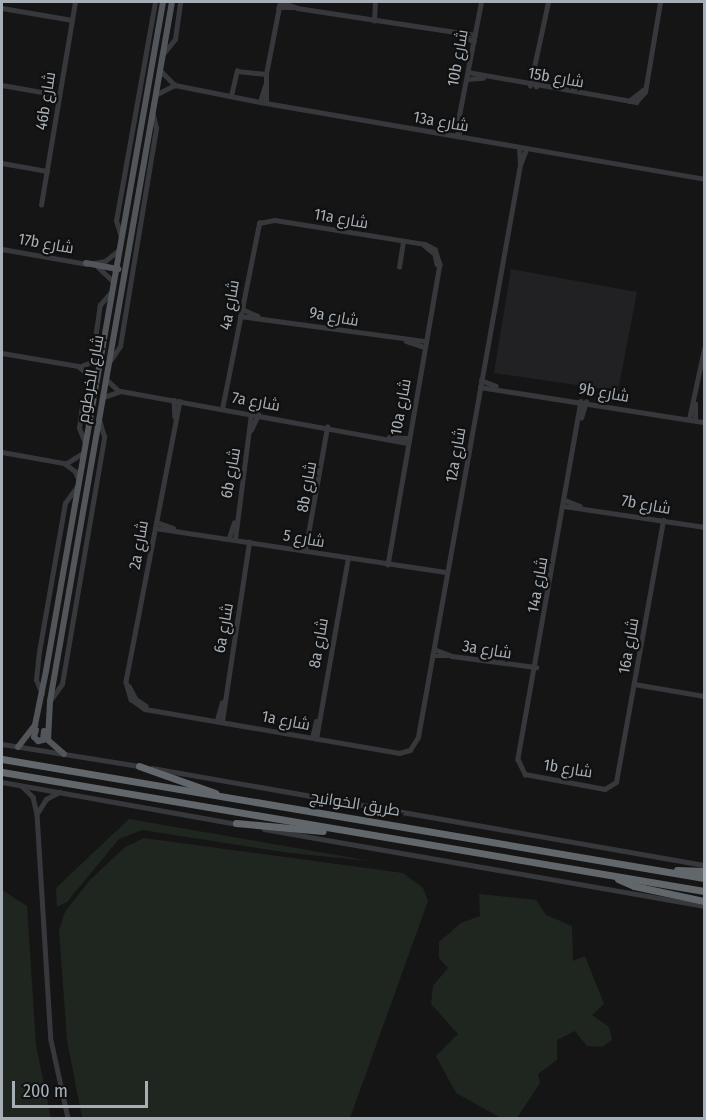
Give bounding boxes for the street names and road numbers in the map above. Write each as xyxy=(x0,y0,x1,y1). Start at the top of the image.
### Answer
street label: 10b شارع xyxy=(444,28,472,88)
street label: 15b شارع xyxy=(526,64,586,92)
street label: 46b شارع xyxy=(32,70,60,132)
street label: 13a شارع xyxy=(412,108,470,136)
street label: 11a شارع xyxy=(312,205,370,233)
street label: 17b شارع xyxy=(17,230,75,258)
street label: 4a شارع xyxy=(216,279,244,331)
street label: 9a شارع xyxy=(308,303,360,331)
street label: شارع الخرطوم xyxy=(74,333,108,425)
street label: 10a شارع xyxy=(387,377,415,437)
street label: 9b شارع xyxy=(577,379,631,407)
street label: 7a شارع xyxy=(230,388,282,416)
street label: 12a شارع xyxy=(442,426,470,484)
street label: 6b شارع xyxy=(217,446,245,500)
street label: 8b شارع xyxy=(293,460,321,514)
street label: 7b شارع xyxy=(620,491,672,519)
street label: 2a شارع xyxy=(125,519,153,571)
street label: شارع 5 xyxy=(282,526,326,552)
street label: 14a شارع xyxy=(524,555,552,615)
street label: 6a شارع xyxy=(210,601,238,655)
street label: 8a شارع xyxy=(305,616,333,670)
street label: 16a شارع xyxy=(615,616,643,676)
street label: 3a شارع xyxy=(461,637,513,663)
street label: 1a شارع xyxy=(260,707,312,735)
street label: 1b شارع xyxy=(542,756,594,782)
street label: طريق الخوانيج xyxy=(308,787,402,821)

